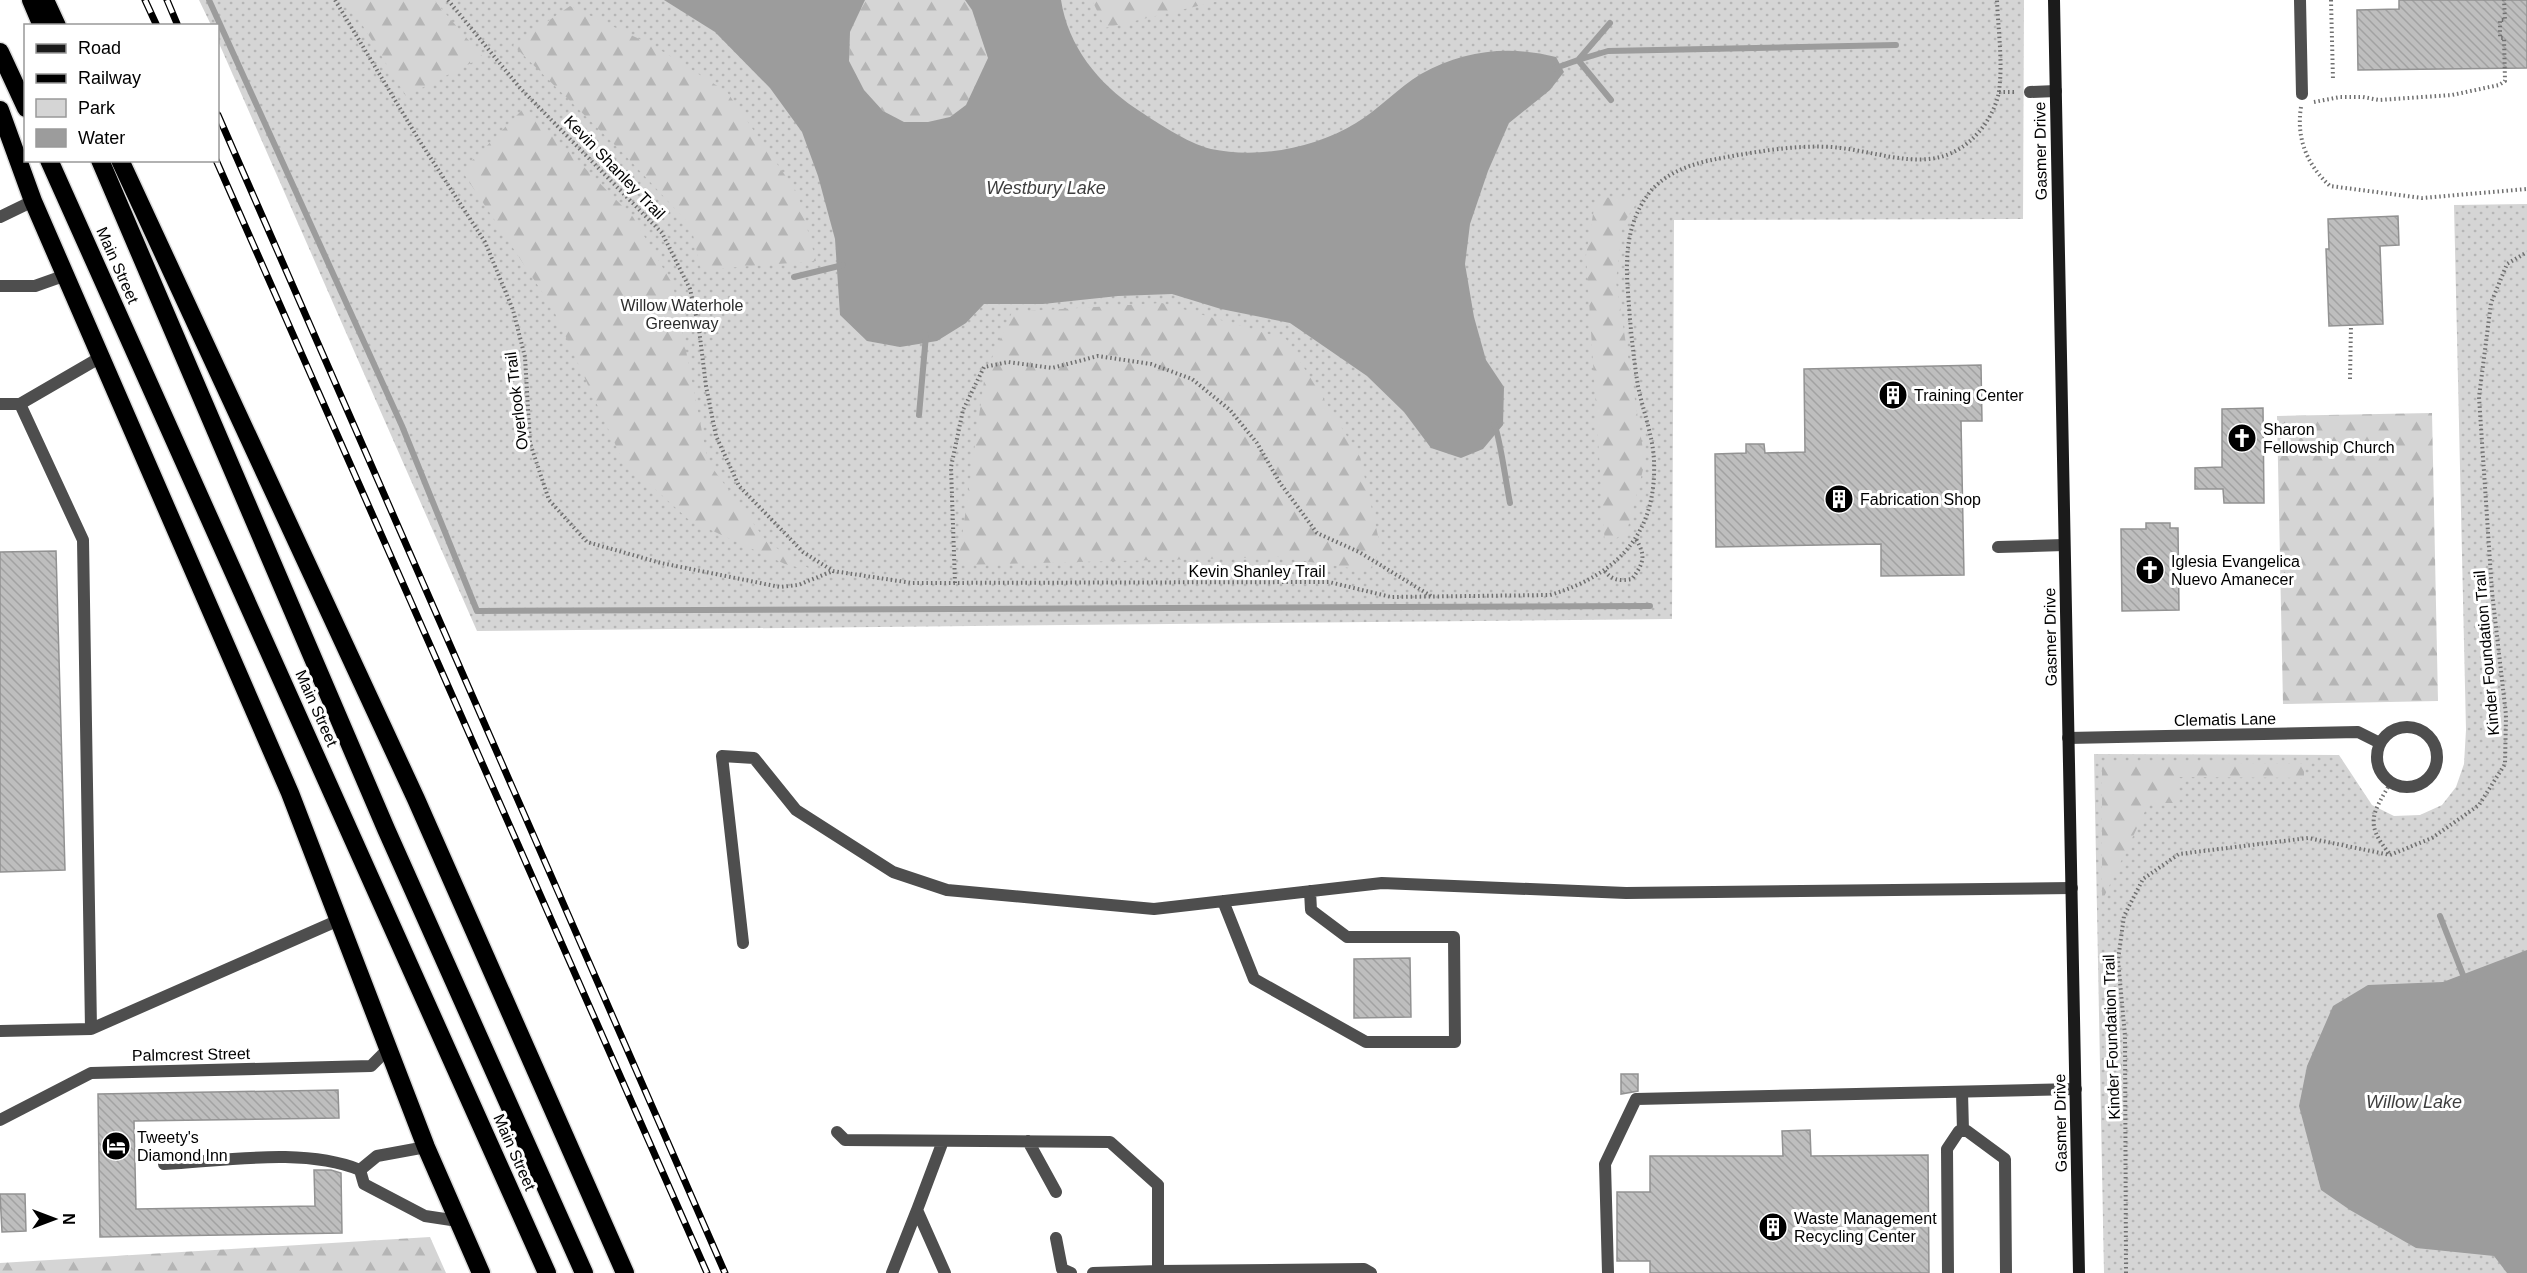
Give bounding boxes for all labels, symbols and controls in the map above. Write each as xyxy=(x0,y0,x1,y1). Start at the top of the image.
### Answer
legend xyxy=(24,24,219,162)
text: Road xyxy=(78,38,121,58)
text: Railway xyxy=(78,68,141,88)
text: Park xyxy=(78,98,116,118)
street label: Gasmer Drive xyxy=(2031,101,2050,200)
street label: Kevin Shanley Trail xyxy=(561,112,668,223)
text: Water xyxy=(78,128,125,148)
water label: Westbury Lake xyxy=(986,178,1106,198)
street label: Main Street xyxy=(93,224,142,307)
park label: Willow Waterhole Greenway xyxy=(621,297,744,332)
street label: Overlook Trail xyxy=(502,351,531,451)
building icon: Training Center xyxy=(1877,379,1909,411)
place label: Training Center xyxy=(1914,387,2024,404)
place label: Sharon Fellowship Church xyxy=(2263,421,2395,456)
church icon: Sharon Fellowship Church xyxy=(2226,422,2258,454)
building icon: Fabrication Shop xyxy=(1823,483,1855,515)
place label: Fabrication Shop xyxy=(1860,491,1981,508)
place label: Iglesia Evangelica Nuevo Amanecer xyxy=(2171,553,2300,588)
church icon: Iglesia Evangelica Nuevo Amanecer xyxy=(2134,554,2166,586)
street label: Kevin Shanley Trail xyxy=(1189,563,1325,580)
street label: Kinder Foundation Trail xyxy=(2471,570,2502,736)
street label: Gasmer Drive xyxy=(2041,587,2060,686)
street label: Main Street xyxy=(292,667,341,750)
street label: Clematis Lane xyxy=(2174,710,2276,729)
street label: Kinder Foundation Trail xyxy=(2100,954,2123,1120)
street label: Palmcrest Street xyxy=(132,1045,251,1064)
street label: Gasmer Drive xyxy=(2051,1073,2070,1172)
water label: Willow Lake xyxy=(2366,1092,2462,1112)
street label: Main Street xyxy=(490,1111,539,1194)
place label: Tweety's Diamond Inn xyxy=(137,1129,228,1164)
hotel icon: Tweety's Diamond Inn xyxy=(100,1130,132,1162)
north arrow xyxy=(24,1189,84,1249)
place label: Waste Management Recycling Center xyxy=(1794,1210,1937,1245)
building icon: Waste Management Recycling Center xyxy=(1757,1211,1789,1243)
text: N xyxy=(60,1213,77,1225)

